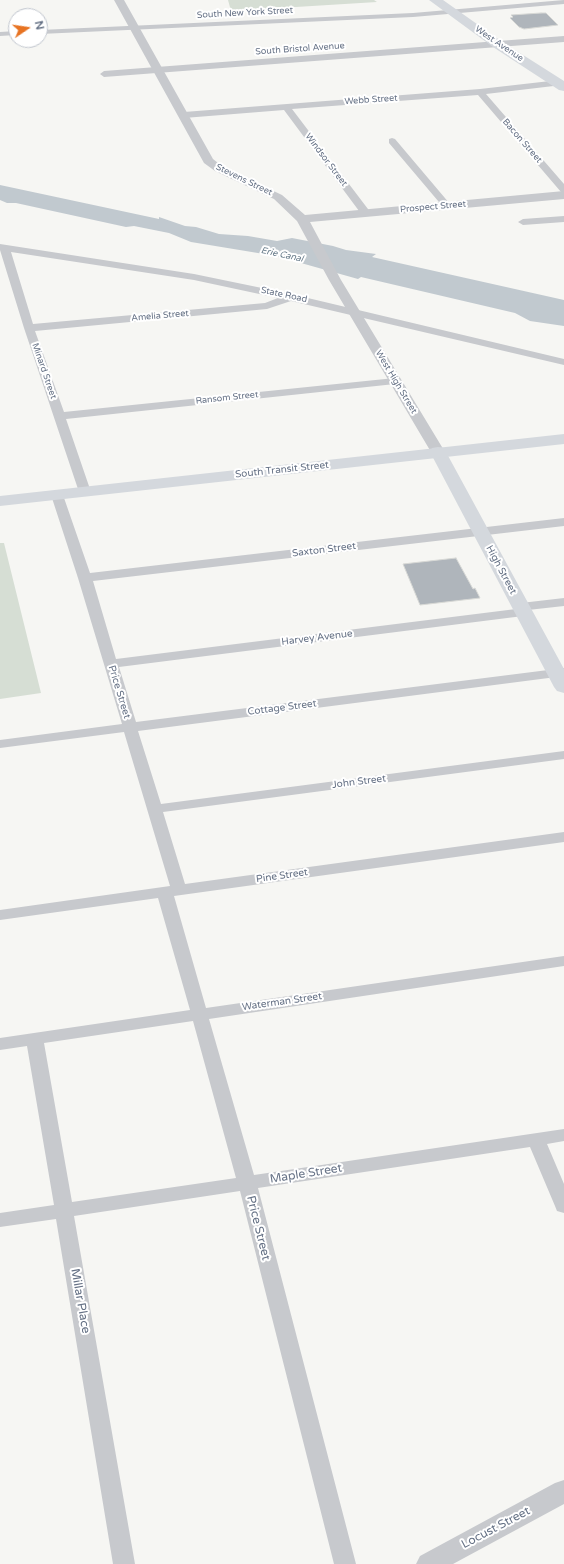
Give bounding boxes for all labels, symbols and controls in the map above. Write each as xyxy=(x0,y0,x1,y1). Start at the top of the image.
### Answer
street label: South New York Street xyxy=(197,5,293,21)
north arrow xyxy=(8,8,48,48)
text: N xyxy=(32,20,47,31)
street label: West Avenue xyxy=(473,24,525,64)
street label: South Bristol Avenue xyxy=(255,40,345,58)
street label: Webb Street xyxy=(344,93,398,107)
street label: Bacon Street xyxy=(500,117,544,165)
street label: Windsor Street xyxy=(303,131,349,189)
street label: Stevens Street xyxy=(214,162,274,198)
street label: Prospect Street xyxy=(400,199,466,215)
water label: Erie Canal xyxy=(260,245,304,265)
street label: State Road xyxy=(260,285,308,305)
street label: Amelia Street xyxy=(131,308,189,324)
street label: Minard Street xyxy=(29,342,59,400)
street label: West High Street xyxy=(373,348,419,416)
street label: Ransom Street xyxy=(195,389,259,407)
street label: South Transit Street xyxy=(235,459,329,481)
street label: Saxton Street xyxy=(291,540,357,560)
street label: High Street xyxy=(483,544,519,596)
street label: Harvey Avenue xyxy=(281,628,353,648)
street label: Price Street xyxy=(105,664,133,720)
street label: Cottage Street xyxy=(247,698,317,718)
street label: John Street xyxy=(331,773,387,791)
street label: Pine Street xyxy=(255,866,309,886)
street label: Waterman Street xyxy=(241,990,323,1014)
street label: Maple Street xyxy=(269,1161,343,1187)
street label: Price Street xyxy=(243,1194,273,1262)
street label: Millar Place xyxy=(67,1267,93,1335)
street label: Locust Street xyxy=(459,1504,533,1552)

